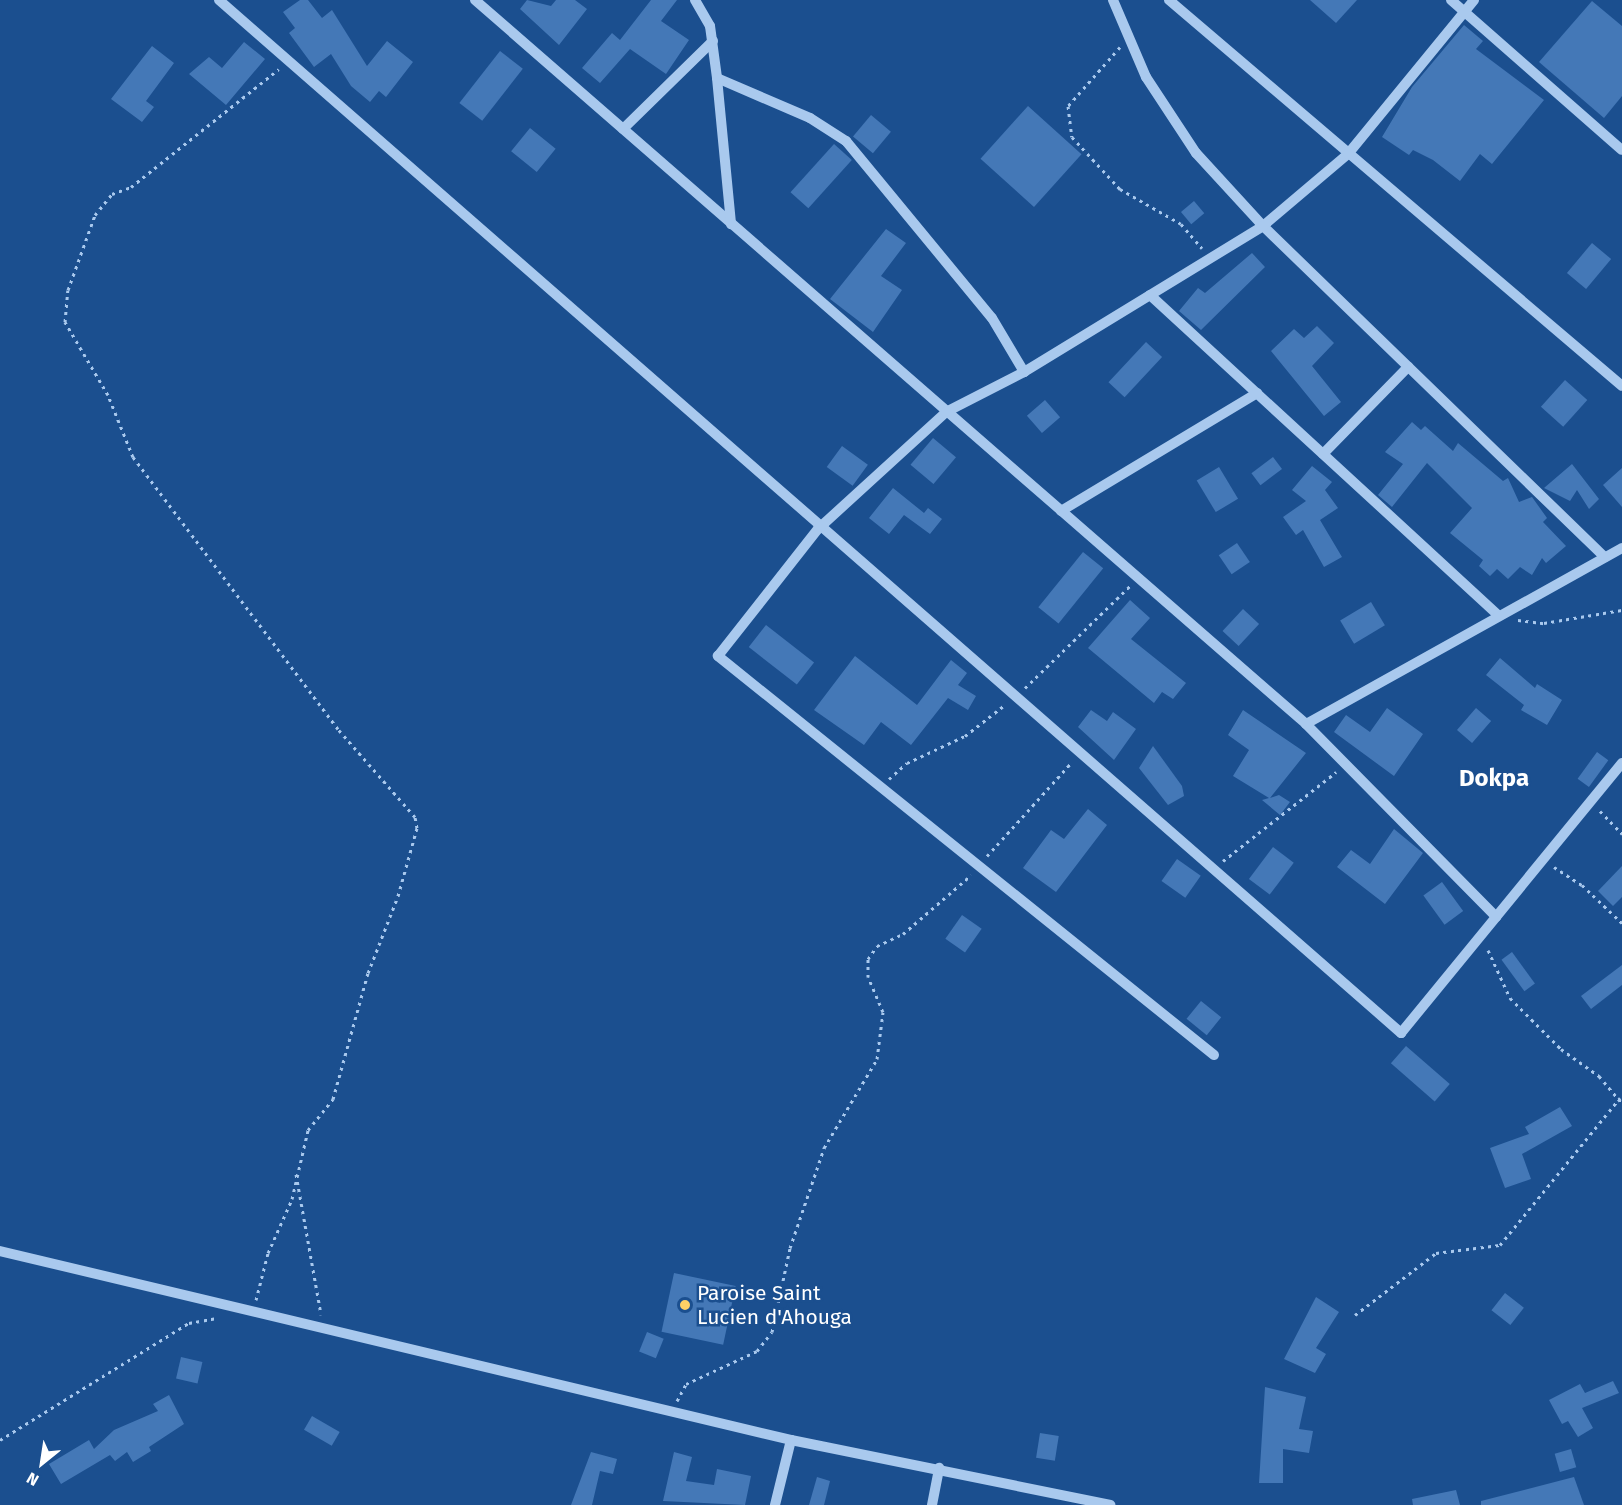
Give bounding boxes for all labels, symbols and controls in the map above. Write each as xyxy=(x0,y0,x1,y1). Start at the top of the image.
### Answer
district label: Dokpa xyxy=(1459,765,1529,793)
place label: Paroise Saint Lucien d'Ahouga xyxy=(697,1280,852,1330)
marker: Paroise Saint Lucien d'Ahouga xyxy=(678,1298,692,1312)
north arrow xyxy=(12,1433,72,1493)
text: N xyxy=(23,1468,42,1490)

